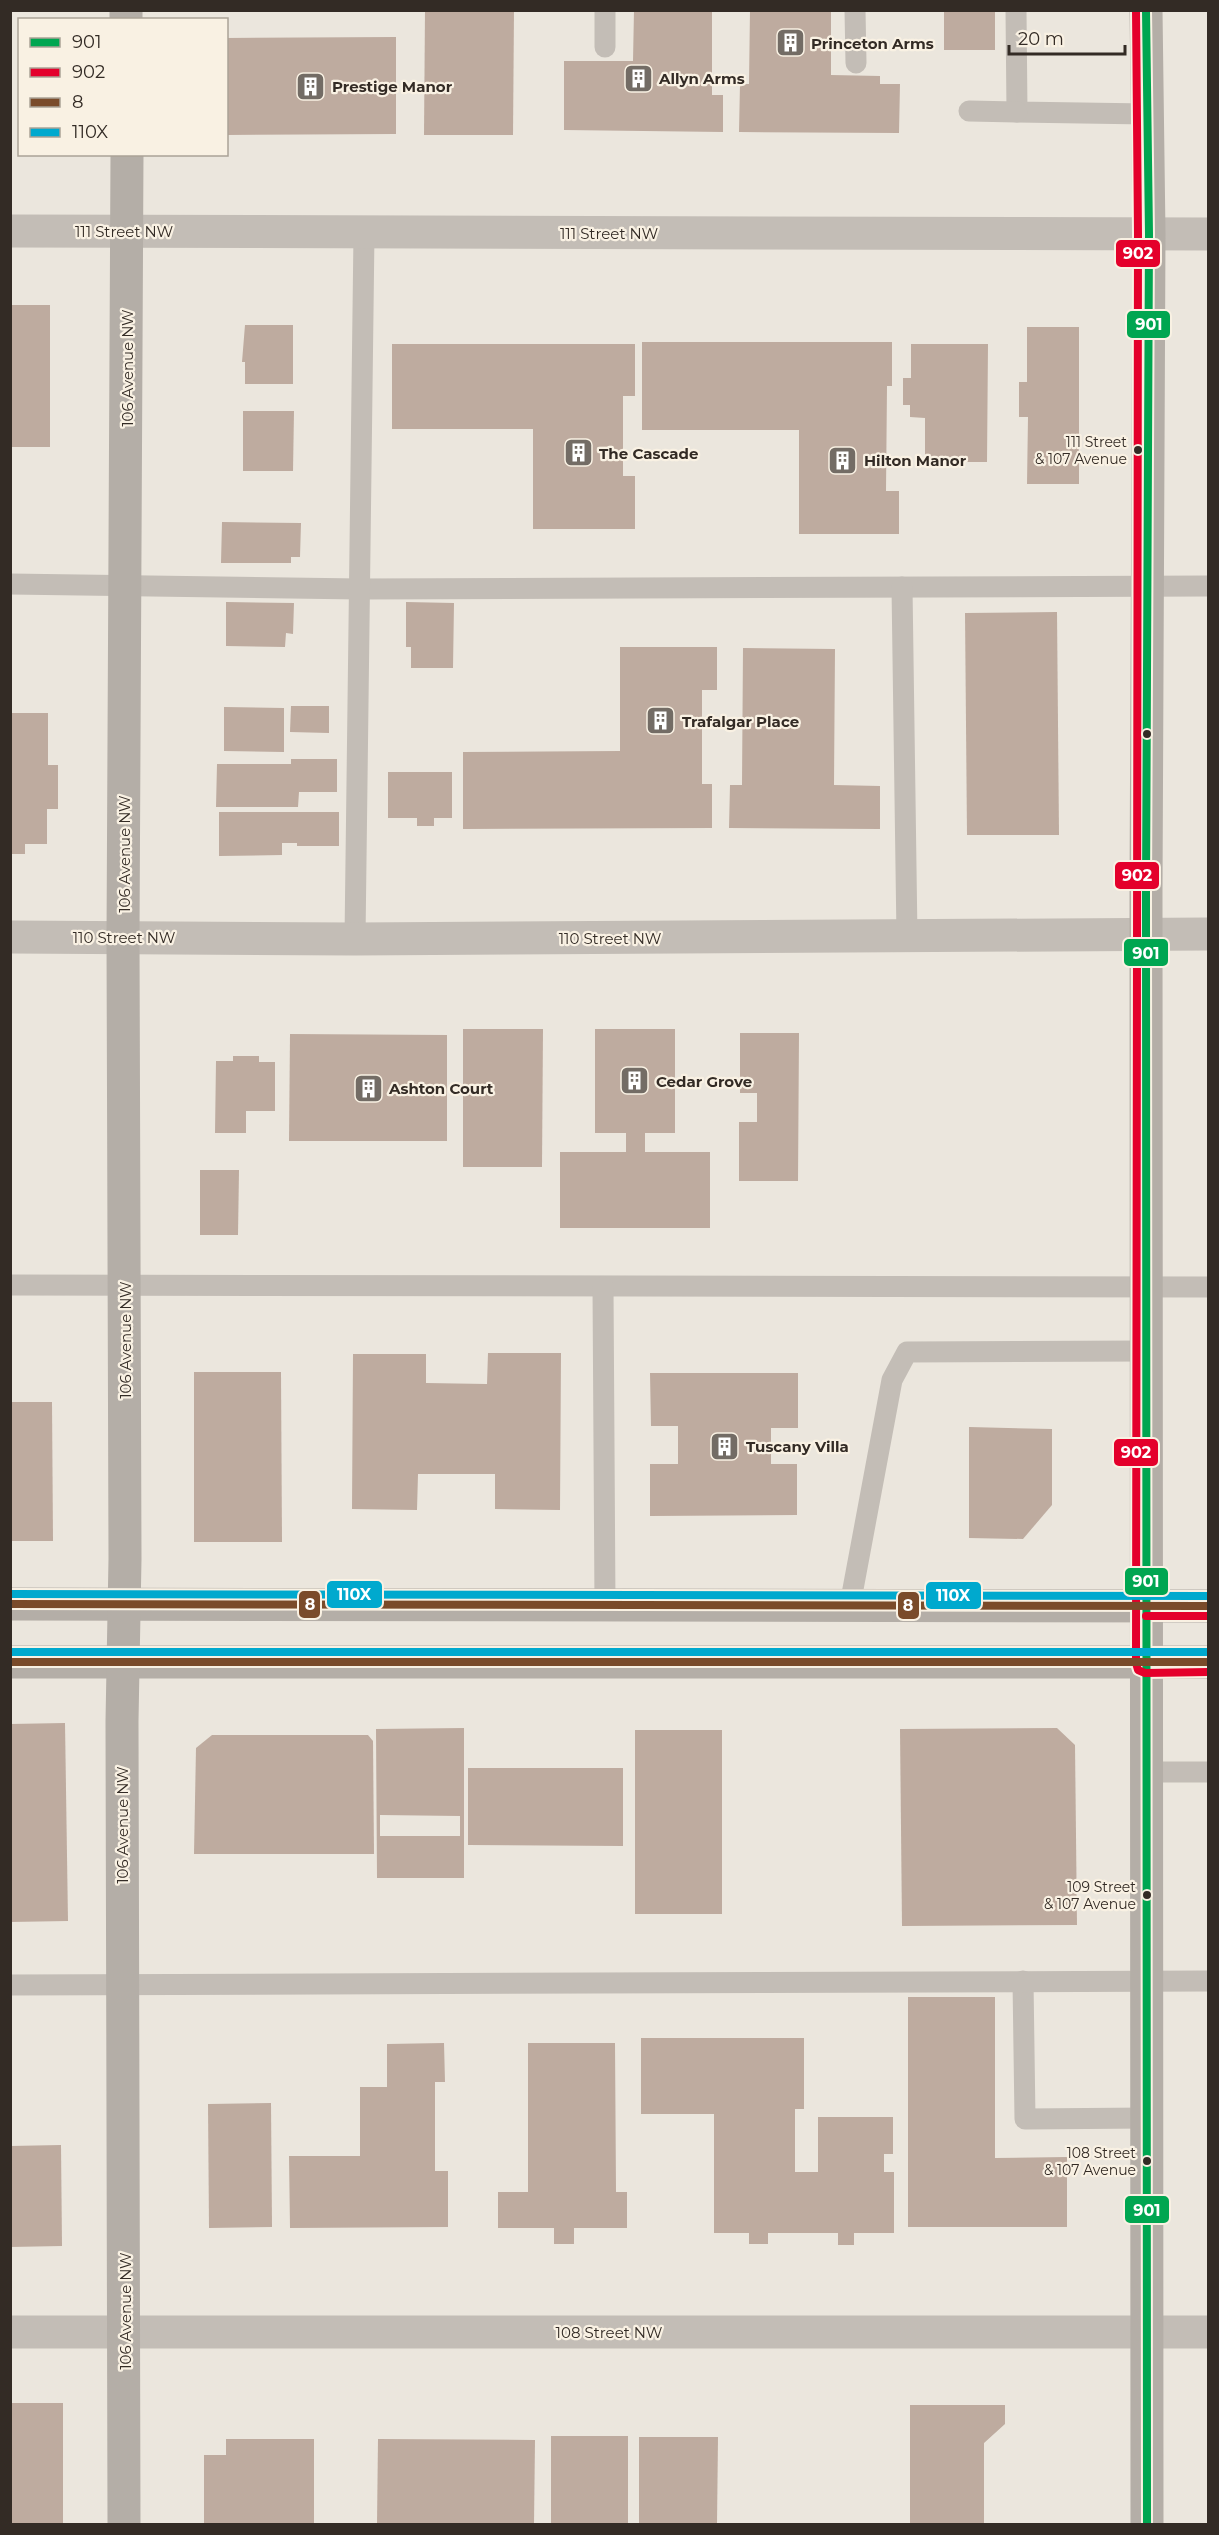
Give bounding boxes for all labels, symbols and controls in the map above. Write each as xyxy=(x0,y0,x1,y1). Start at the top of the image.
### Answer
legend xyxy=(18,18,228,156)
scale bar xyxy=(1009,18,1124,56)
building icon: Princeton Arms xyxy=(774,27,806,59)
text: 20 m xyxy=(1018,28,1064,50)
text: 901 xyxy=(72,31,101,53)
place label: Princeton Arms xyxy=(811,34,934,53)
text: 902 xyxy=(72,61,105,83)
building icon: Allyn Arms xyxy=(622,62,654,94)
place label: Allyn Arms xyxy=(658,69,745,88)
building icon: Prestige Manor xyxy=(295,70,327,102)
place label: Prestige Manor xyxy=(332,77,453,96)
text: 8 xyxy=(72,91,83,113)
text: 110X xyxy=(72,121,108,143)
street label: 111 Street NW xyxy=(75,222,173,241)
street label: 111 Street NW xyxy=(560,224,658,243)
line badge: 902 xyxy=(1115,239,1161,268)
text: 902 xyxy=(1123,244,1153,263)
street label: 106 Avenue NW xyxy=(118,309,137,427)
line badge: 901 xyxy=(1126,310,1171,339)
text: 901 xyxy=(1135,315,1163,334)
place label: 111 Street & 107 Avenue xyxy=(1035,433,1127,468)
building icon: The Cascade xyxy=(562,437,594,469)
place label: The Cascade xyxy=(599,444,698,463)
building icon: Hilton Manor xyxy=(827,444,859,476)
marker: 111 Street & 107 Avenue xyxy=(1132,444,1144,456)
place label: Hilton Manor xyxy=(864,451,967,470)
building icon: Trafalgar Place xyxy=(645,705,677,737)
place label: Trafalgar Place xyxy=(682,712,799,731)
unlabelled marker xyxy=(1141,728,1153,740)
street label: 106 Avenue NW xyxy=(115,795,134,913)
line badge: 902 xyxy=(1114,861,1160,890)
text: 902 xyxy=(1122,866,1152,885)
street label: 110 Street NW xyxy=(73,928,176,947)
street label: 110 Street NW xyxy=(559,929,662,948)
line badge: 901 xyxy=(1123,938,1169,967)
text: 901 xyxy=(1132,944,1160,963)
building icon: Cedar Grove xyxy=(619,1065,651,1097)
building icon: Ashton Court xyxy=(352,1072,384,1104)
place label: Cedar Grove xyxy=(656,1072,752,1091)
place label: Ashton Court xyxy=(388,1079,494,1098)
street label: 106 Avenue NW xyxy=(116,1281,135,1399)
building icon: Tuscany Villa xyxy=(709,1430,741,1462)
place label: Tuscany Villa xyxy=(746,1437,849,1456)
line badge: 902 xyxy=(1113,1438,1159,1467)
text: 902 xyxy=(1121,1443,1151,1462)
line badge: 901 xyxy=(1124,1567,1169,1596)
text: 901 xyxy=(1132,1572,1160,1591)
line badge: 110X xyxy=(326,1580,383,1609)
line badge: 110X xyxy=(925,1581,982,1610)
text: 110X xyxy=(337,1585,372,1604)
text: 110X xyxy=(936,1586,971,1605)
line badge: 8 xyxy=(298,1590,321,1619)
line badge: 8 xyxy=(897,1591,920,1620)
text: 8 xyxy=(305,1595,315,1614)
text: 8 xyxy=(903,1596,913,1615)
street label: 106 Avenue NW xyxy=(113,1766,132,1884)
place label: 109 Street & 107 Avenue xyxy=(1044,1878,1136,1913)
marker: 109 Street & 107 Avenue xyxy=(1141,1889,1153,1901)
place label: 108 Street & 107 Avenue xyxy=(1044,2144,1136,2179)
marker: 108 Street & 107 Avenue xyxy=(1141,2155,1153,2167)
line badge: 901 xyxy=(1124,2195,1170,2224)
text: 901 xyxy=(1133,2201,1161,2220)
street label: 106 Avenue NW xyxy=(116,2252,135,2370)
street label: 108 Street NW xyxy=(556,2323,663,2342)

